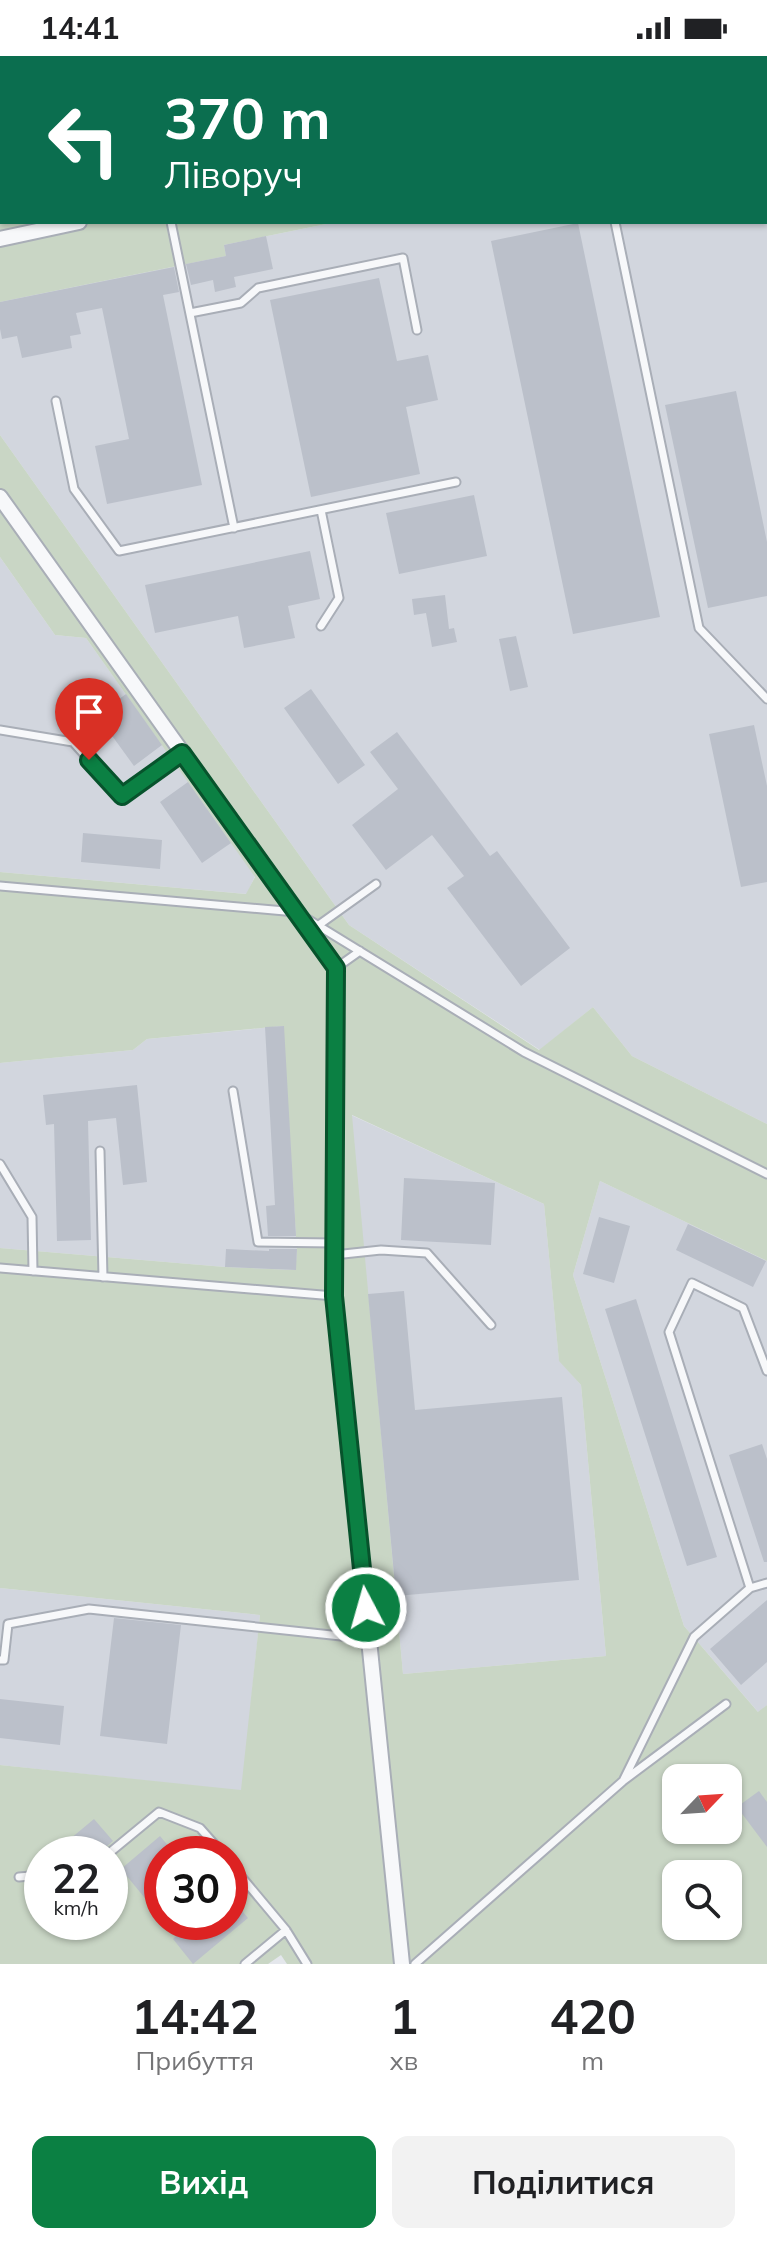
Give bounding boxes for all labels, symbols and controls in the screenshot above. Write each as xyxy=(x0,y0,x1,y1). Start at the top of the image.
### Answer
text: 14:41 xyxy=(40,9,119,47)
text: 370 m xyxy=(164,83,331,153)
icon: left xyxy=(32,88,136,192)
text: Ліворуч xyxy=(164,152,303,197)
pin xyxy=(55,678,123,760)
icon: arrive xyxy=(67,690,111,734)
position arrow xyxy=(324,1566,408,1650)
north arrow xyxy=(662,1764,742,1844)
map controls xyxy=(662,1764,742,1940)
speed limit sign: 30 xyxy=(144,1836,248,1940)
text: 22 xyxy=(52,1853,100,1903)
button: search xyxy=(662,1860,742,1940)
text: km/h xyxy=(53,1895,99,1920)
text: 14:42 xyxy=(131,1986,258,2046)
text: 1 xyxy=(389,1986,418,2046)
text: 420 xyxy=(549,1986,636,2046)
text: Прибуття xyxy=(135,2044,254,2077)
text: хв xyxy=(390,2044,418,2077)
text: m xyxy=(581,2044,604,2077)
button: Вихід xyxy=(32,2136,376,2228)
button: Поділитися xyxy=(392,2136,735,2228)

